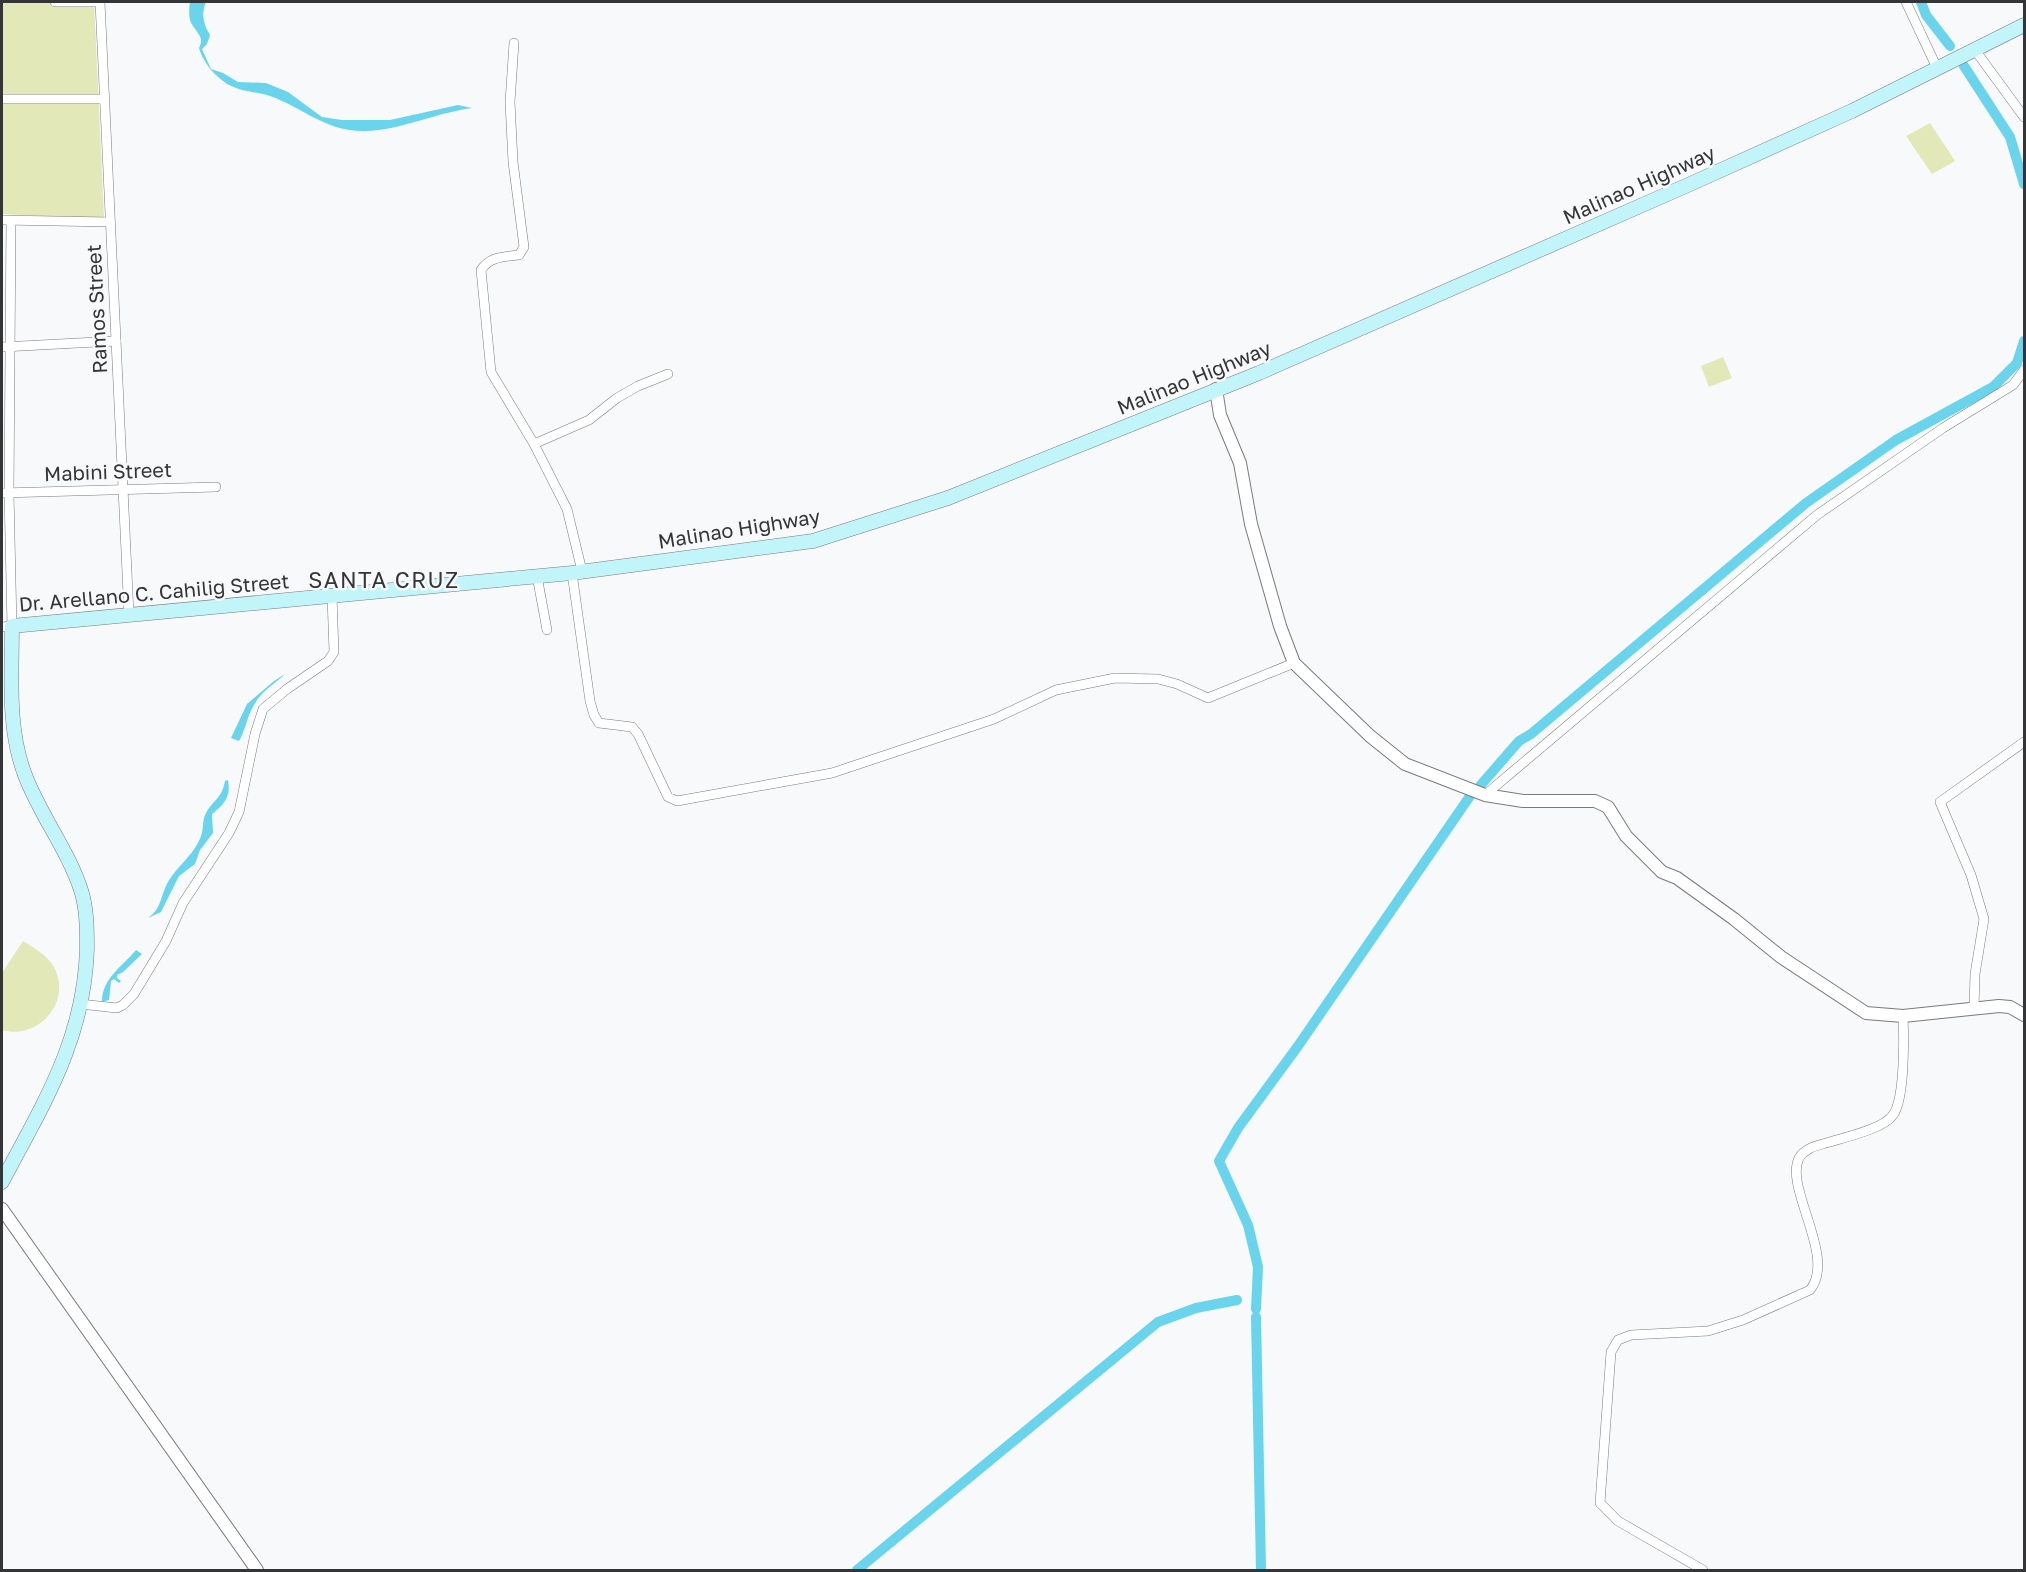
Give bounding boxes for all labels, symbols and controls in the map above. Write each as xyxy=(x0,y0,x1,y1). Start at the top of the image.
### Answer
street label: Malinao Highway xyxy=(1559,140,1718,228)
street label: Ramos Street xyxy=(81,244,111,374)
street label: Malinao Highway xyxy=(1113,335,1274,419)
street label: Mabini Street xyxy=(44,457,172,485)
street label: Malinao Highway xyxy=(656,503,822,553)
district label: SANTA CRUZ xyxy=(308,566,460,593)
street label: Dr. Arellano C. Cahilig Street xyxy=(18,568,290,616)

